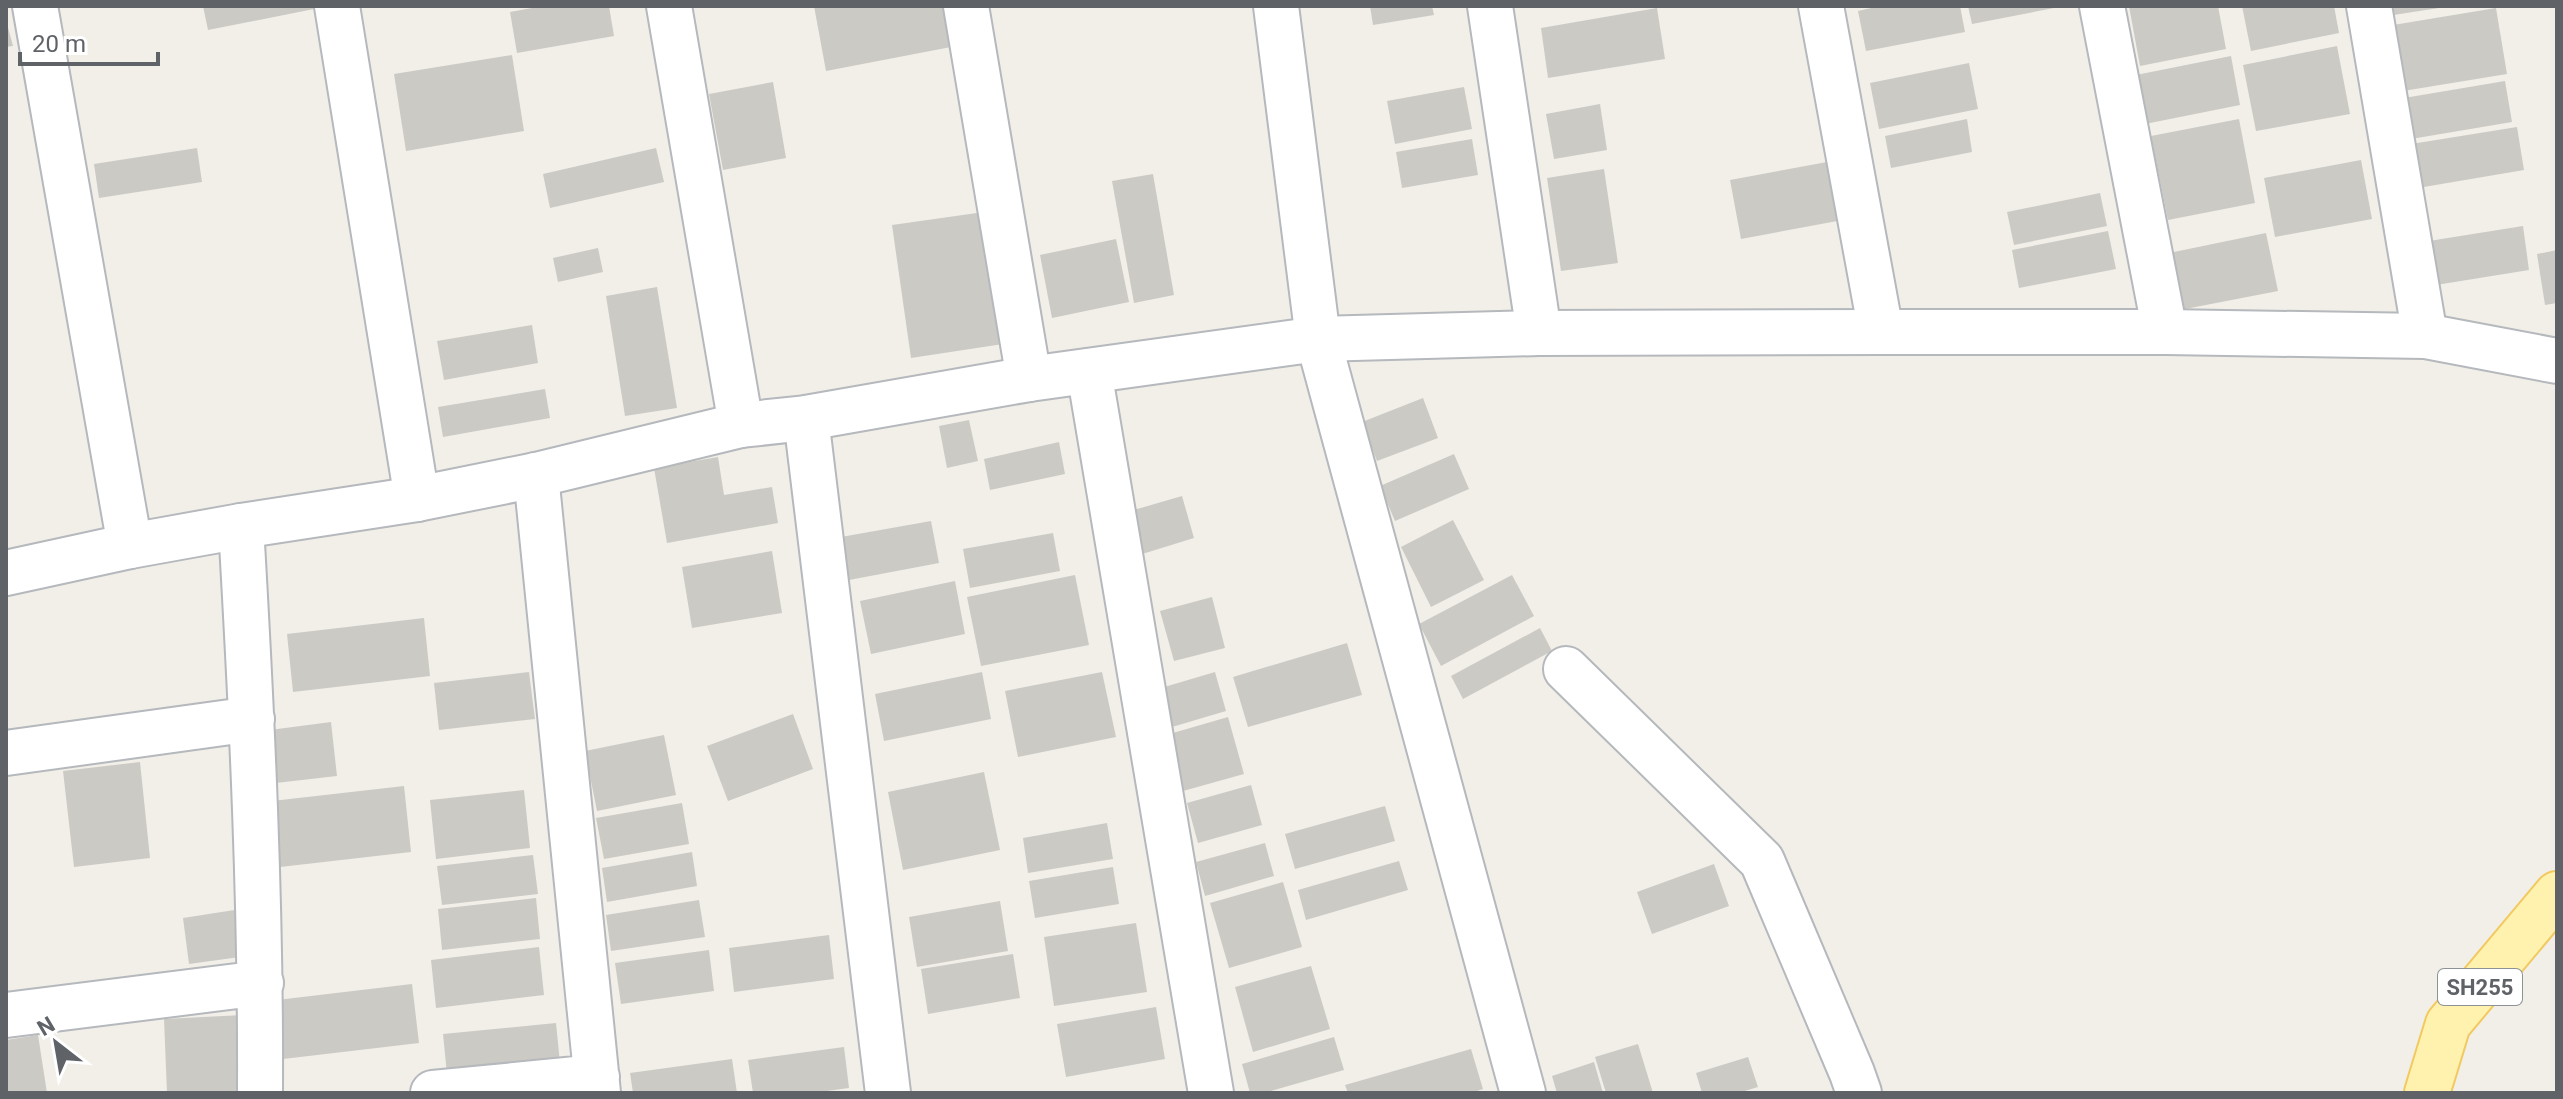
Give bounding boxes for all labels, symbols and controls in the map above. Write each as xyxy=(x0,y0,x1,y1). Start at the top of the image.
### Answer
scale bar xyxy=(20,16,158,66)
text: 20 m xyxy=(32,30,86,58)
road number: SH255 xyxy=(2438,969,2522,1005)
north arrow xyxy=(16,1003,96,1083)
text: N xyxy=(33,1012,59,1041)

